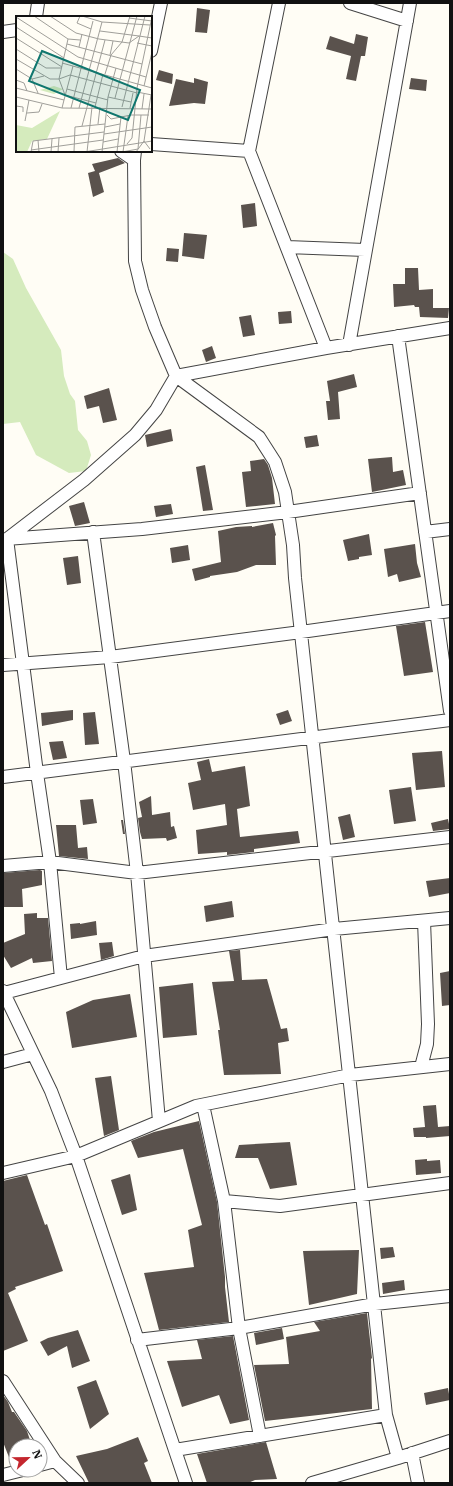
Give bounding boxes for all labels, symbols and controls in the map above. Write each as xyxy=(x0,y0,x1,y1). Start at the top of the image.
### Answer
inset map xyxy=(16,16,152,152)
north arrow xyxy=(8,1438,48,1478)
text: N xyxy=(29,1448,46,1461)

